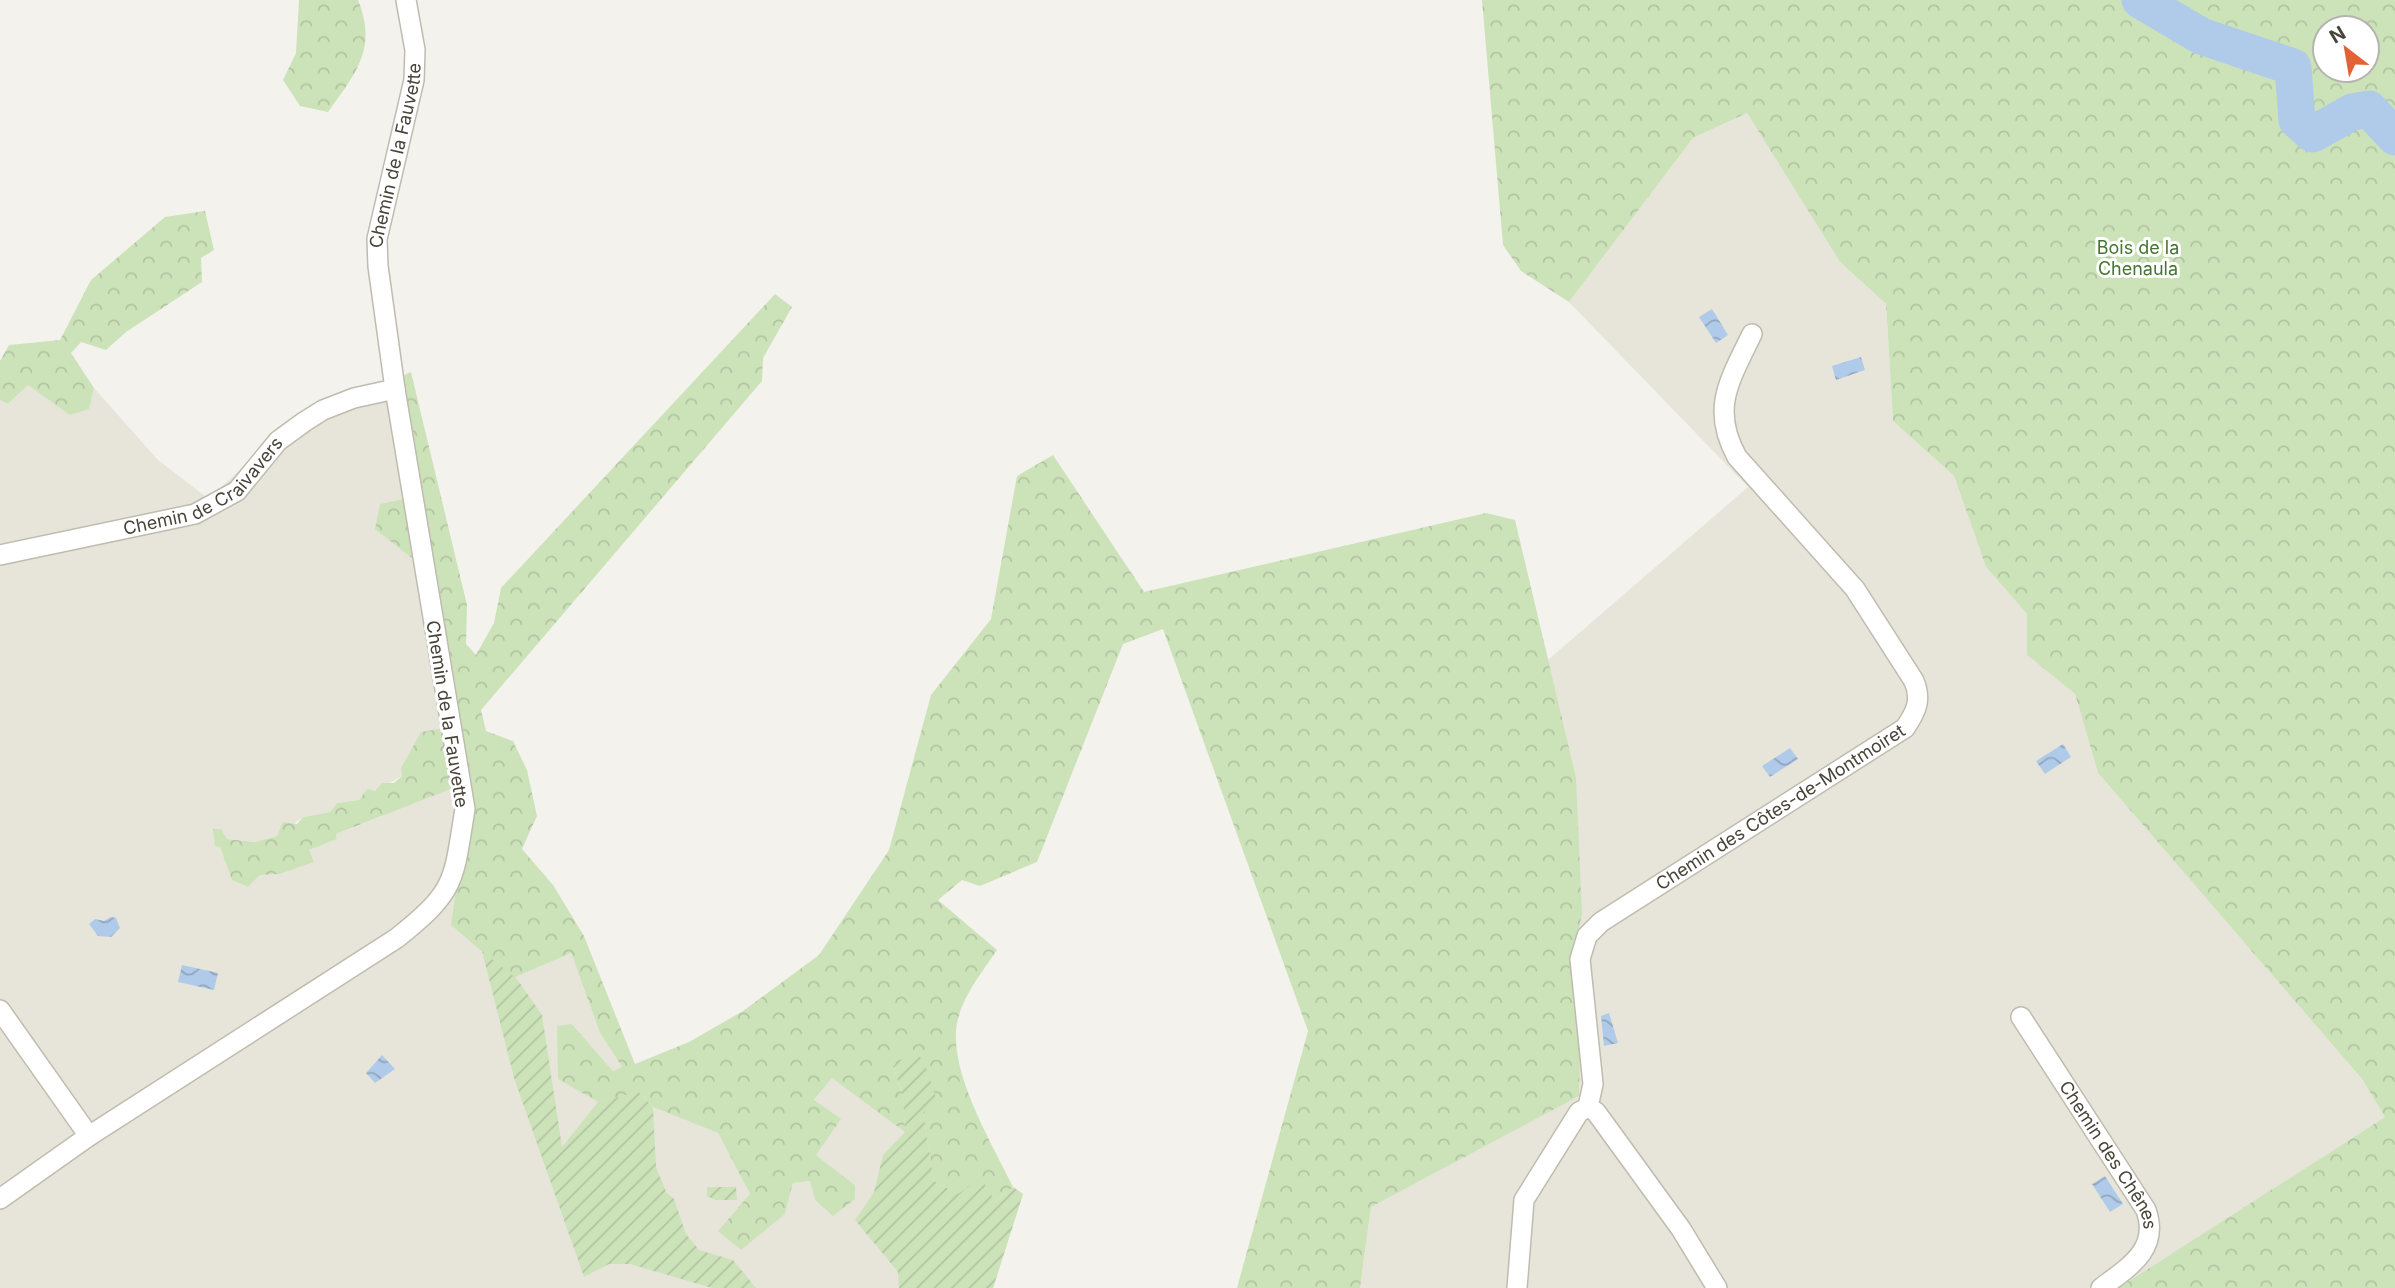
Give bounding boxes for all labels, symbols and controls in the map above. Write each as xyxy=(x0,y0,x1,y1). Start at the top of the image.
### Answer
north arrow xyxy=(2311,14,2381,84)
text: N xyxy=(2325,21,2350,48)
street label: Chemin de la Fauvette xyxy=(366,63,425,248)
park label: Bois de la Chenaula xyxy=(2097,237,2179,279)
street label: Chemin de Craivavers xyxy=(121,432,287,539)
street label: Chemin de la Fauvette xyxy=(422,619,473,809)
street label: Chemin des Côtes-de-Montmoiret xyxy=(1652,720,1909,894)
street label: Chemin des Chênes xyxy=(2055,1077,2161,1230)

